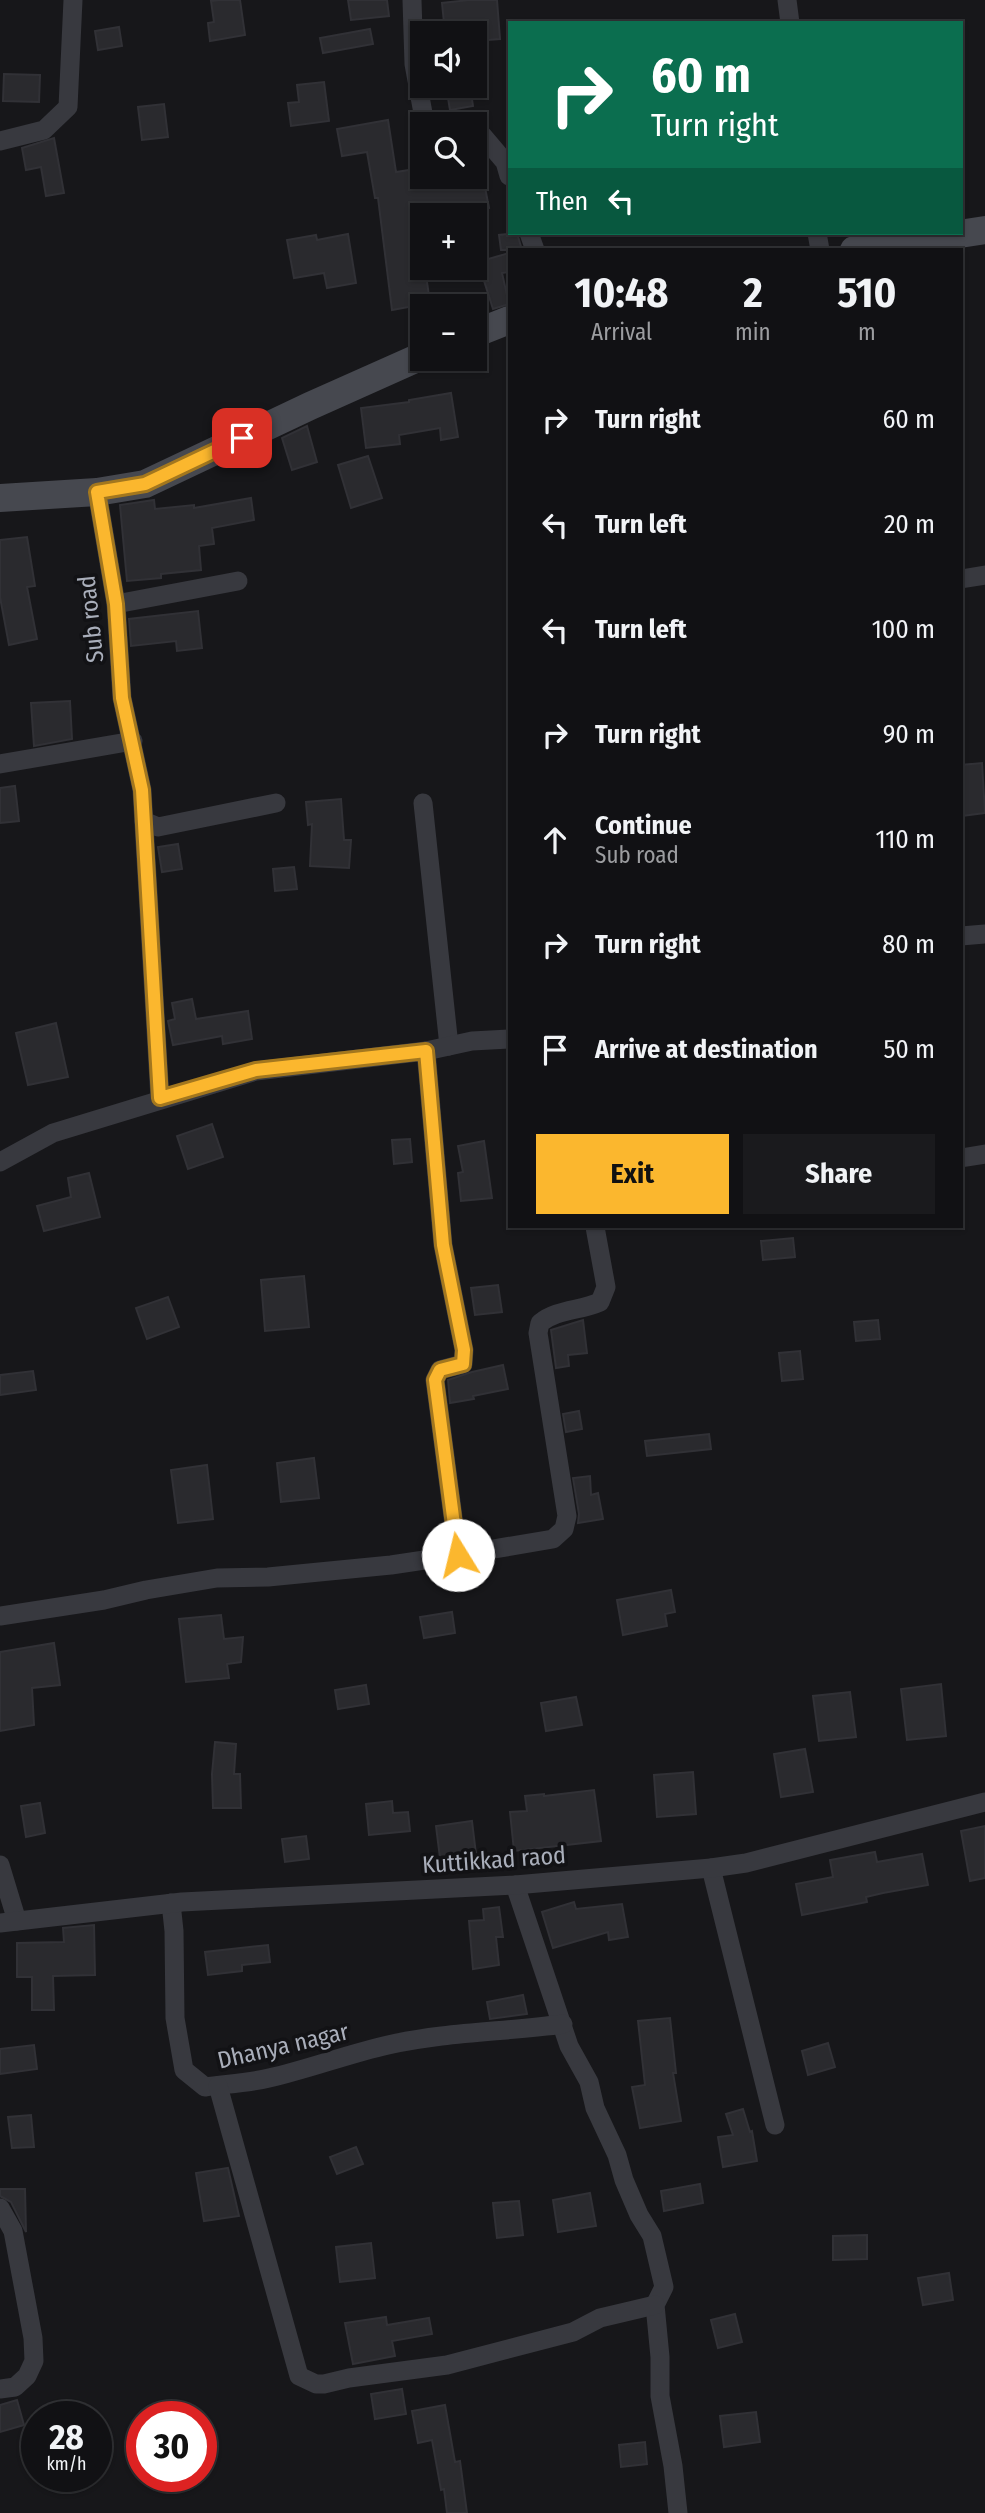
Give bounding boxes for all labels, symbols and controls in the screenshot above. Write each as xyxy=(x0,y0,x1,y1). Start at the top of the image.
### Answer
map controls xyxy=(410,21,487,371)
button: sound xyxy=(410,21,487,98)
text: 60 m xyxy=(651,46,751,105)
icon: right xyxy=(536,49,627,140)
text: Turn right xyxy=(651,106,778,144)
button: search xyxy=(410,112,487,189)
icon: left xyxy=(602,182,640,220)
text: Then xyxy=(536,186,588,217)
button: + xyxy=(410,203,487,280)
text: 10:48 xyxy=(575,268,668,318)
text: 2 xyxy=(743,268,763,318)
text: 510 xyxy=(837,268,896,318)
button: − xyxy=(410,294,487,371)
text: Arrival xyxy=(591,318,652,346)
text: min xyxy=(735,318,771,346)
text: m xyxy=(858,318,876,346)
icon: right xyxy=(536,401,574,439)
text: Turn right xyxy=(595,404,701,435)
text: 60 m xyxy=(882,404,935,435)
pin xyxy=(212,408,272,468)
icon: arrive xyxy=(223,419,261,457)
icon: left xyxy=(536,506,574,544)
text: Turn left xyxy=(595,509,687,540)
text: 20 m xyxy=(884,509,935,540)
street label: Sub road xyxy=(72,574,110,664)
icon: left xyxy=(536,611,574,649)
text: Turn left xyxy=(595,614,687,645)
text: 100 m xyxy=(872,614,935,645)
icon: right xyxy=(536,716,574,754)
text: Turn right xyxy=(595,719,701,750)
text: 90 m xyxy=(883,719,935,750)
text: Continue xyxy=(595,810,692,841)
icon: ahead xyxy=(536,821,574,859)
text: 110 m xyxy=(875,824,935,855)
text: Sub road xyxy=(595,841,679,869)
icon: right xyxy=(536,926,574,964)
text: Turn right xyxy=(595,929,701,960)
text: 80 m xyxy=(882,929,935,960)
icon: arrive xyxy=(536,1031,574,1069)
text: Arrive at destination xyxy=(595,1034,818,1065)
text: 50 m xyxy=(883,1034,935,1065)
button: Exit xyxy=(536,1134,729,1214)
button: Share xyxy=(743,1134,935,1214)
position arrow xyxy=(421,1518,495,1592)
street label: Kuttikkad raod xyxy=(421,1841,567,1879)
street label: Dhanya nagar xyxy=(215,2017,352,2075)
speed limit sign: 30 xyxy=(126,2401,217,2492)
text: 28 xyxy=(49,2416,84,2458)
text: km/h xyxy=(46,2453,87,2475)

